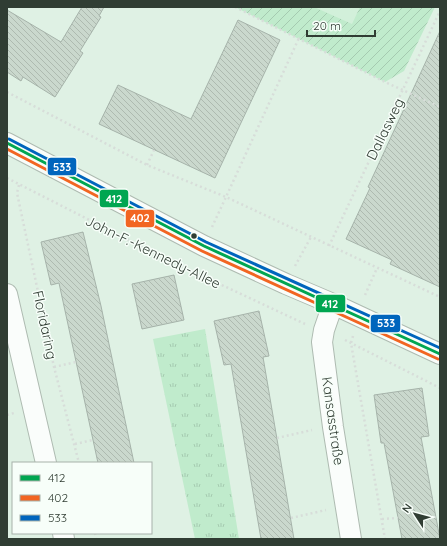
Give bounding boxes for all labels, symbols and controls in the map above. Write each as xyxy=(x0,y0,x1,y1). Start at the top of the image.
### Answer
scale bar xyxy=(307,12,375,38)
text: 20 m xyxy=(313,18,341,33)
street label: Dallasweg xyxy=(362,95,408,163)
line badge: 533 xyxy=(47,157,77,176)
text: 533 xyxy=(53,160,71,174)
line badge: 412 xyxy=(99,189,129,208)
text: 412 xyxy=(106,192,122,206)
line badge: 402 xyxy=(125,209,155,228)
street label: John-F.-Kennedy-Allee xyxy=(82,211,224,293)
text: 402 xyxy=(130,211,150,225)
unlabelled marker xyxy=(189,231,199,241)
street label: Floridaring xyxy=(29,289,61,361)
line badge: 412 xyxy=(315,294,346,313)
text: 412 xyxy=(322,297,338,311)
line badge: 533 xyxy=(370,314,401,333)
text: 533 xyxy=(377,316,395,330)
street label: Kansasstraße xyxy=(318,376,348,466)
legend xyxy=(12,462,152,534)
text: 412 xyxy=(48,470,66,485)
text: 402 xyxy=(48,490,68,505)
north arrow xyxy=(395,494,435,534)
text: N xyxy=(399,501,415,516)
text: 533 xyxy=(48,510,67,525)

